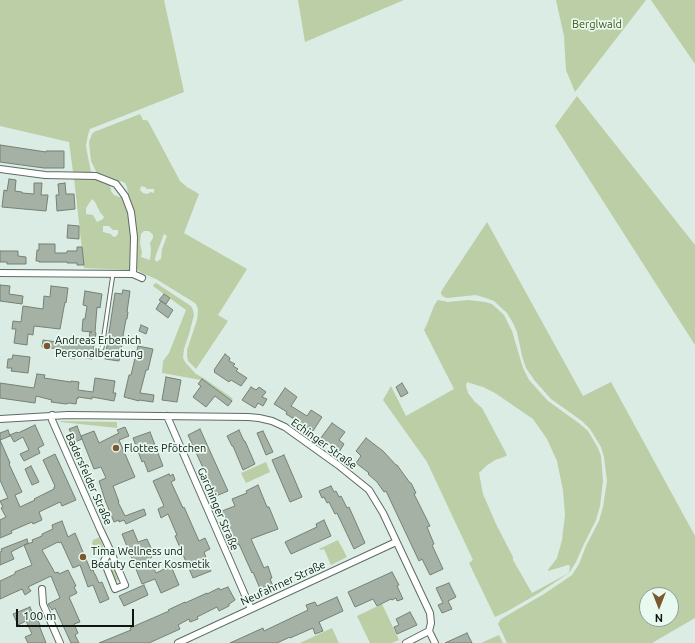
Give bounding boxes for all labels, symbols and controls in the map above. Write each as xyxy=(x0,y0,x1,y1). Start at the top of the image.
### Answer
park label: Berglwald xyxy=(572,17,622,31)
place label: Andreas Erbenich Personalberatung xyxy=(55,333,143,359)
marker: Andreas Erbenich Personalberatung xyxy=(42,341,52,351)
street label: Echinger Straße xyxy=(288,416,360,472)
street label: Badersfelder Straße xyxy=(63,431,115,527)
place label: Flottes Pfötchen xyxy=(124,441,206,455)
marker: Flottes Pfötchen xyxy=(111,443,121,453)
street label: Garchinger Straße xyxy=(195,465,241,553)
place label: Tima Wellness und Beauty Center Kosmetik xyxy=(91,544,210,570)
marker: Tima Wellness und Beauty Center Kosmetik xyxy=(78,552,88,562)
street label: Neufahrner Straße xyxy=(238,558,328,608)
north arrow xyxy=(639,587,679,627)
scale bar xyxy=(18,601,136,627)
text: 100 m xyxy=(23,609,56,622)
text: N xyxy=(655,612,663,624)

